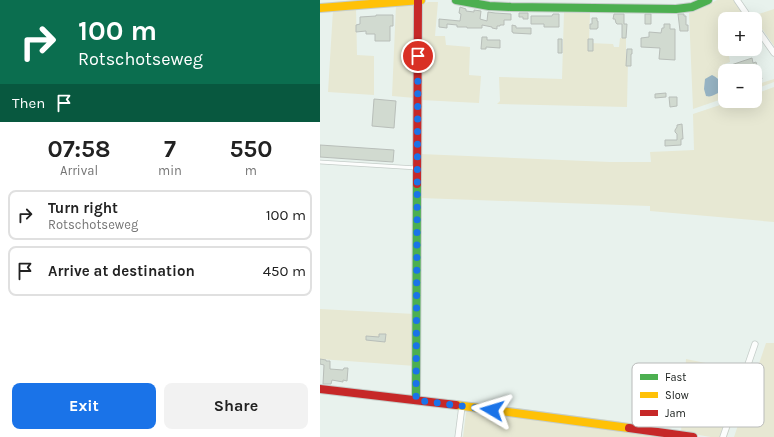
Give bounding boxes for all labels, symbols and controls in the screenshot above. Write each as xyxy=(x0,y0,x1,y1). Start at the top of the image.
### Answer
map controls xyxy=(718,12,762,108)
button: + xyxy=(718,12,762,56)
text: 100 m xyxy=(78,14,157,47)
icon: right xyxy=(12,16,64,68)
pin xyxy=(401,39,435,73)
icon: arrive xyxy=(407,45,429,67)
text: Rotschotseweg xyxy=(78,48,203,70)
button: − xyxy=(718,64,762,108)
icon: arrive xyxy=(53,92,75,114)
text: Then xyxy=(12,94,45,112)
text: 07:58 xyxy=(47,135,111,163)
text: 7 xyxy=(164,135,176,163)
text: 550 xyxy=(229,135,273,163)
text: Arrival xyxy=(60,163,98,178)
text: min xyxy=(158,163,182,178)
text: m xyxy=(245,163,257,178)
text: Turn right xyxy=(48,199,118,217)
icon: right xyxy=(14,204,36,226)
text: 100 m xyxy=(266,206,306,224)
text: Rotschotseweg xyxy=(48,217,138,232)
icon: arrive xyxy=(14,260,36,282)
text: Arrive at destination xyxy=(48,262,195,280)
text: 450 m xyxy=(263,262,306,280)
legend xyxy=(632,363,764,427)
text: Fast xyxy=(665,371,686,384)
button: Exit xyxy=(12,383,156,429)
button: Share xyxy=(164,383,308,429)
position arrow xyxy=(471,389,513,431)
text: Slow xyxy=(665,389,689,402)
text: Jam xyxy=(665,407,686,420)

